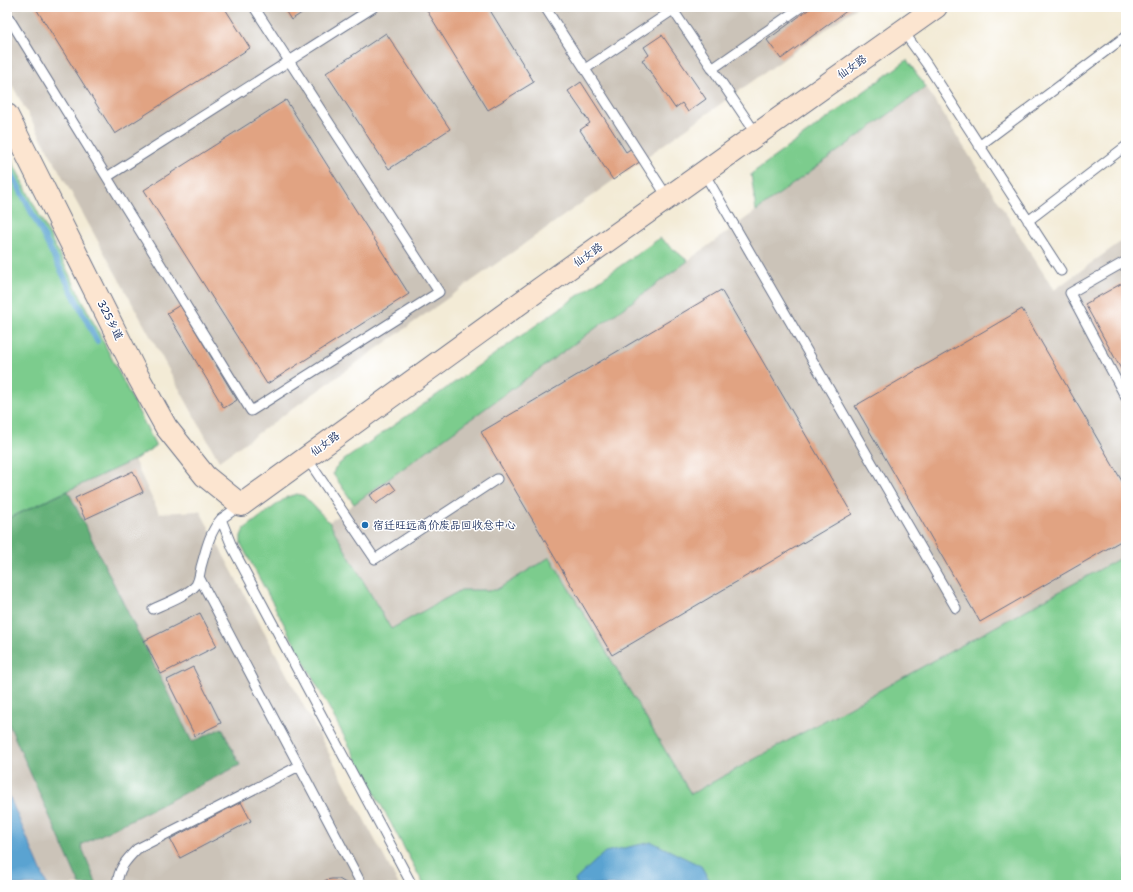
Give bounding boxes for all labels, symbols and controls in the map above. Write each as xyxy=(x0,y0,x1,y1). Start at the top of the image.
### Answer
street label: 仙女路 xyxy=(834,51,870,83)
street label: 仙女路 xyxy=(570,239,606,271)
street label: 325乡道 xyxy=(94,297,126,343)
street label: 仙女路 xyxy=(307,428,343,460)
place label: 宿迁旺远高价废品回收总中心 xyxy=(373,518,516,533)
marker: 宿迁旺远高价废品回收总中心 xyxy=(360,520,370,530)

